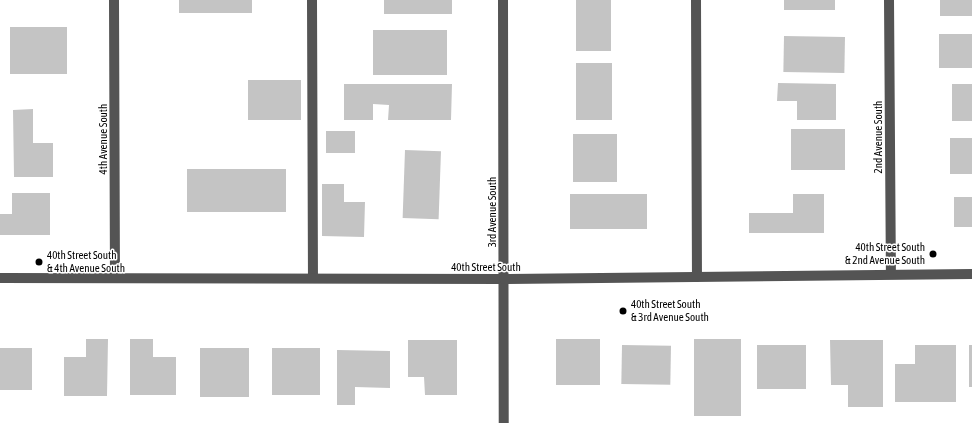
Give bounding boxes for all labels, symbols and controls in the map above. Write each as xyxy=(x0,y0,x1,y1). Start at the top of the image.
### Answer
street label: 2nd Avenue South xyxy=(871,101,885,173)
street label: 4th Avenue South xyxy=(96,104,110,174)
street label: 3rd Avenue South xyxy=(485,177,499,247)
place label: 40th Street South & 2nd Avenue South xyxy=(845,241,925,267)
place label: 40th Street South & 4th Avenue South xyxy=(47,249,125,275)
marker: 40th Street South & 2nd Avenue South xyxy=(928,249,938,259)
marker: 40th Street South & 4th Avenue South xyxy=(34,257,44,267)
street label: 40th Street South xyxy=(451,260,521,274)
place label: 40th Street South & 3rd Avenue South xyxy=(631,298,709,324)
marker: 40th Street South & 3rd Avenue South xyxy=(618,306,628,316)

